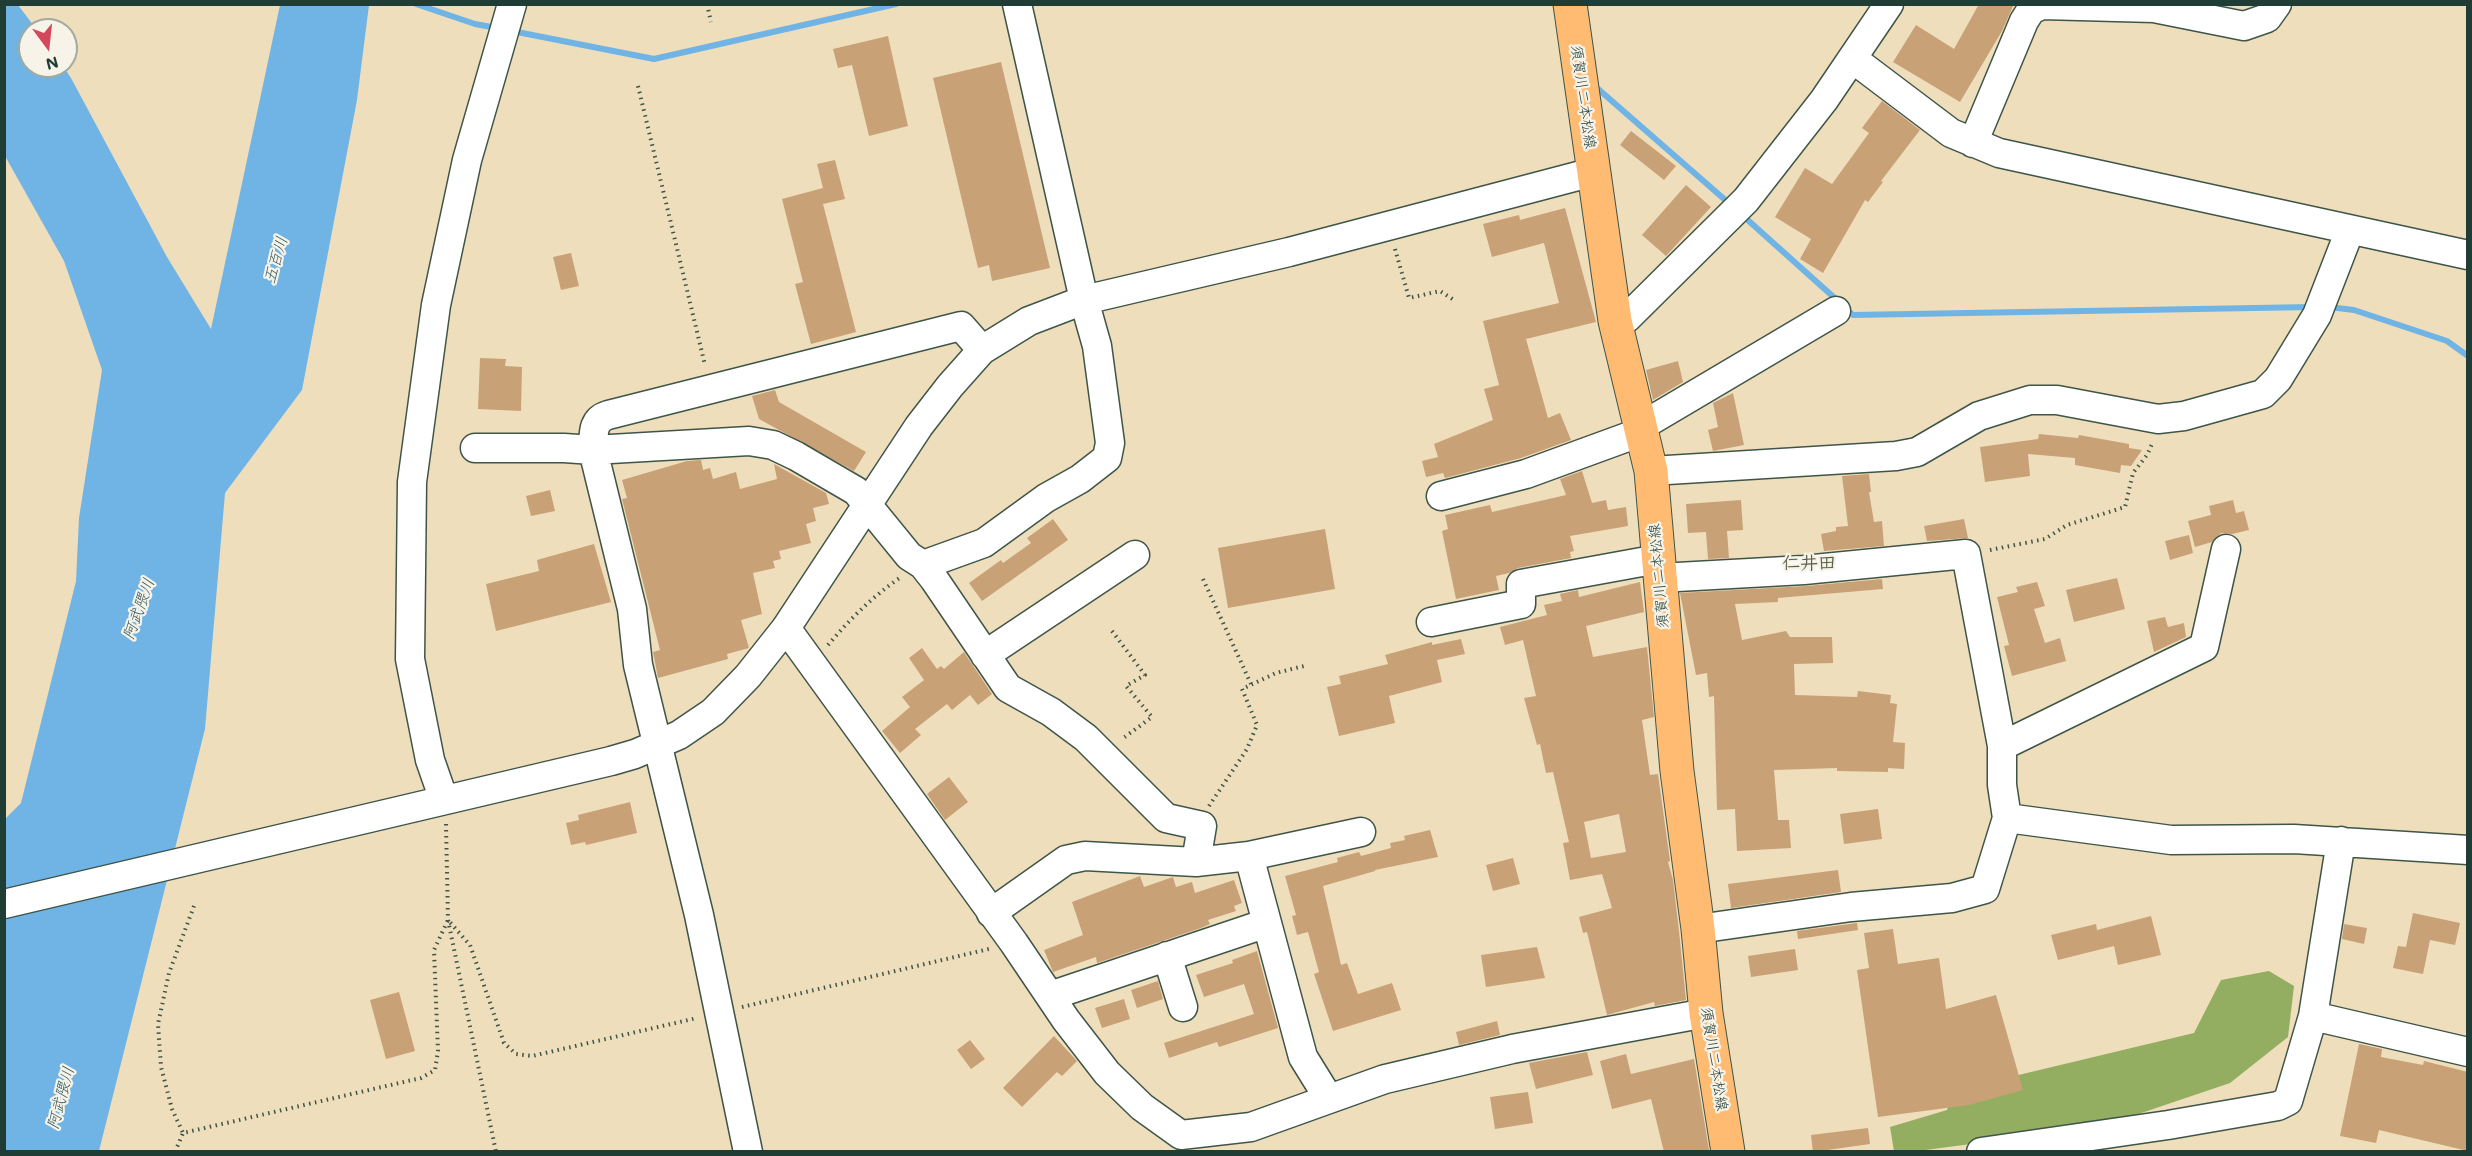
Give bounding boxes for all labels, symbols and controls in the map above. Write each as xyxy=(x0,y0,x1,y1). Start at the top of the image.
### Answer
north arrow xyxy=(18,18,78,78)
street label: 須賀川二本松線 xyxy=(1567,44,1599,150)
text: N xyxy=(44,52,61,76)
water label: 五百川 xyxy=(260,234,292,286)
street label: 須賀川二本松線 xyxy=(1645,523,1673,629)
district label: 仁井田 xyxy=(1782,552,1836,574)
water label: 阿武隈川 xyxy=(119,576,159,642)
street label: 須賀川二本松線 xyxy=(1697,1006,1731,1112)
water label: 阿武隈川 xyxy=(43,1065,79,1131)

